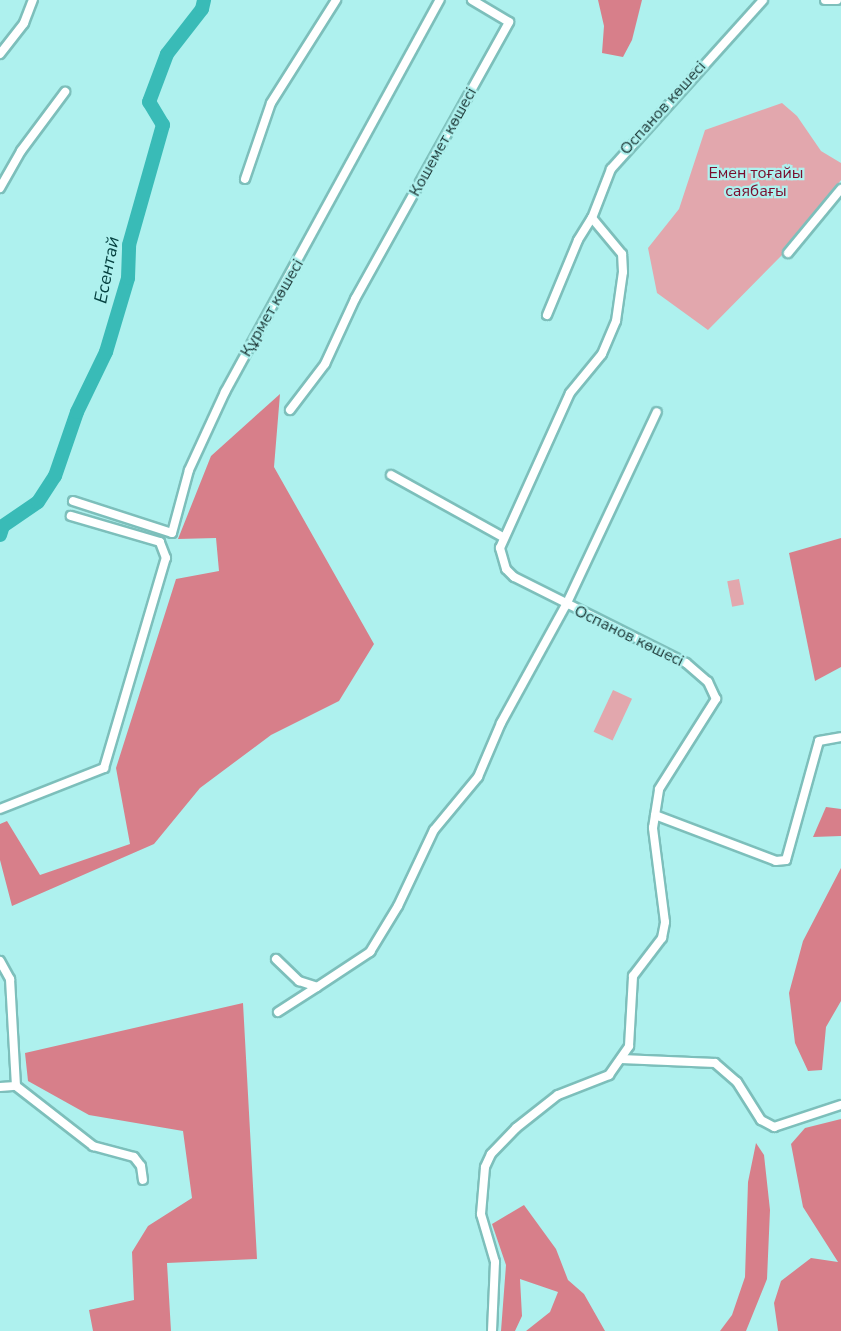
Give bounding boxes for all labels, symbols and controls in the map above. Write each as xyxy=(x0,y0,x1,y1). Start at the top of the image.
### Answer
street label: Оспанов көшесі xyxy=(616,57,710,159)
street label: Кошемет көшесі xyxy=(405,84,481,200)
park label: Емен тоғайы саябағы xyxy=(708,163,804,201)
water label: Есентай xyxy=(90,235,124,305)
street label: Құрмет көшесі xyxy=(236,256,308,360)
street label: Оспанов көшесі xyxy=(571,601,687,671)

